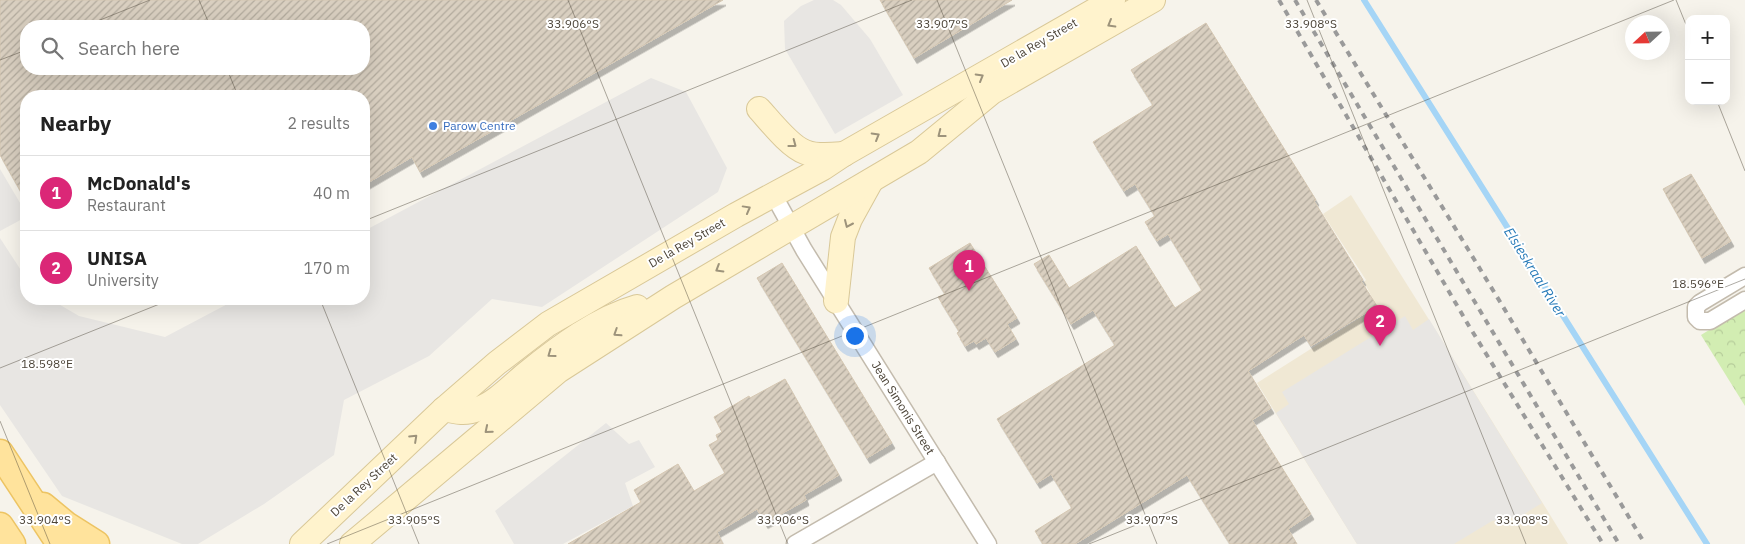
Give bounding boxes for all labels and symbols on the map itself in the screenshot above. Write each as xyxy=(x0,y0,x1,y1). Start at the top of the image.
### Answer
street label: De la Rey Street xyxy=(998,15,1080,70)
north arrow xyxy=(1625,15,1670,60)
text: 33.906°S xyxy=(547,16,599,31)
text: 33.907°S xyxy=(916,16,968,31)
text: 33.908°S xyxy=(1285,16,1337,31)
one-way arrow xyxy=(1107,18,1116,28)
one-way arrow xyxy=(974,73,983,83)
place label: Parow Centre xyxy=(443,118,516,133)
marker: Parow Centre xyxy=(427,120,439,132)
one-way arrow xyxy=(938,129,947,137)
one-way arrow xyxy=(871,132,880,142)
one-way arrow xyxy=(787,138,797,147)
one-way arrow xyxy=(741,205,750,215)
street label: De la Rey Street xyxy=(646,215,728,270)
one-way arrow xyxy=(844,219,855,228)
water label: Elsieskraal River xyxy=(1500,224,1570,321)
pin: 1 xyxy=(953,250,985,291)
one-way arrow xyxy=(715,262,724,272)
text: 18.596°E xyxy=(1672,276,1724,291)
pin: 2 xyxy=(1364,305,1396,346)
your location xyxy=(842,323,868,349)
one-way arrow xyxy=(614,326,623,336)
one-way arrow xyxy=(547,348,557,357)
text: 18.598°E xyxy=(21,356,73,371)
street label: Jean Simonis Street xyxy=(869,358,938,457)
one-way arrow xyxy=(484,424,493,433)
one-way arrow xyxy=(408,435,417,444)
street label: De la Rey Street xyxy=(327,450,400,519)
text: 33.904°S xyxy=(19,512,71,527)
text: 33.905°S xyxy=(388,512,440,527)
text: 33.906°S xyxy=(757,512,809,527)
text: 33.907°S xyxy=(1126,512,1178,527)
text: 33.908°S xyxy=(1496,512,1548,527)

